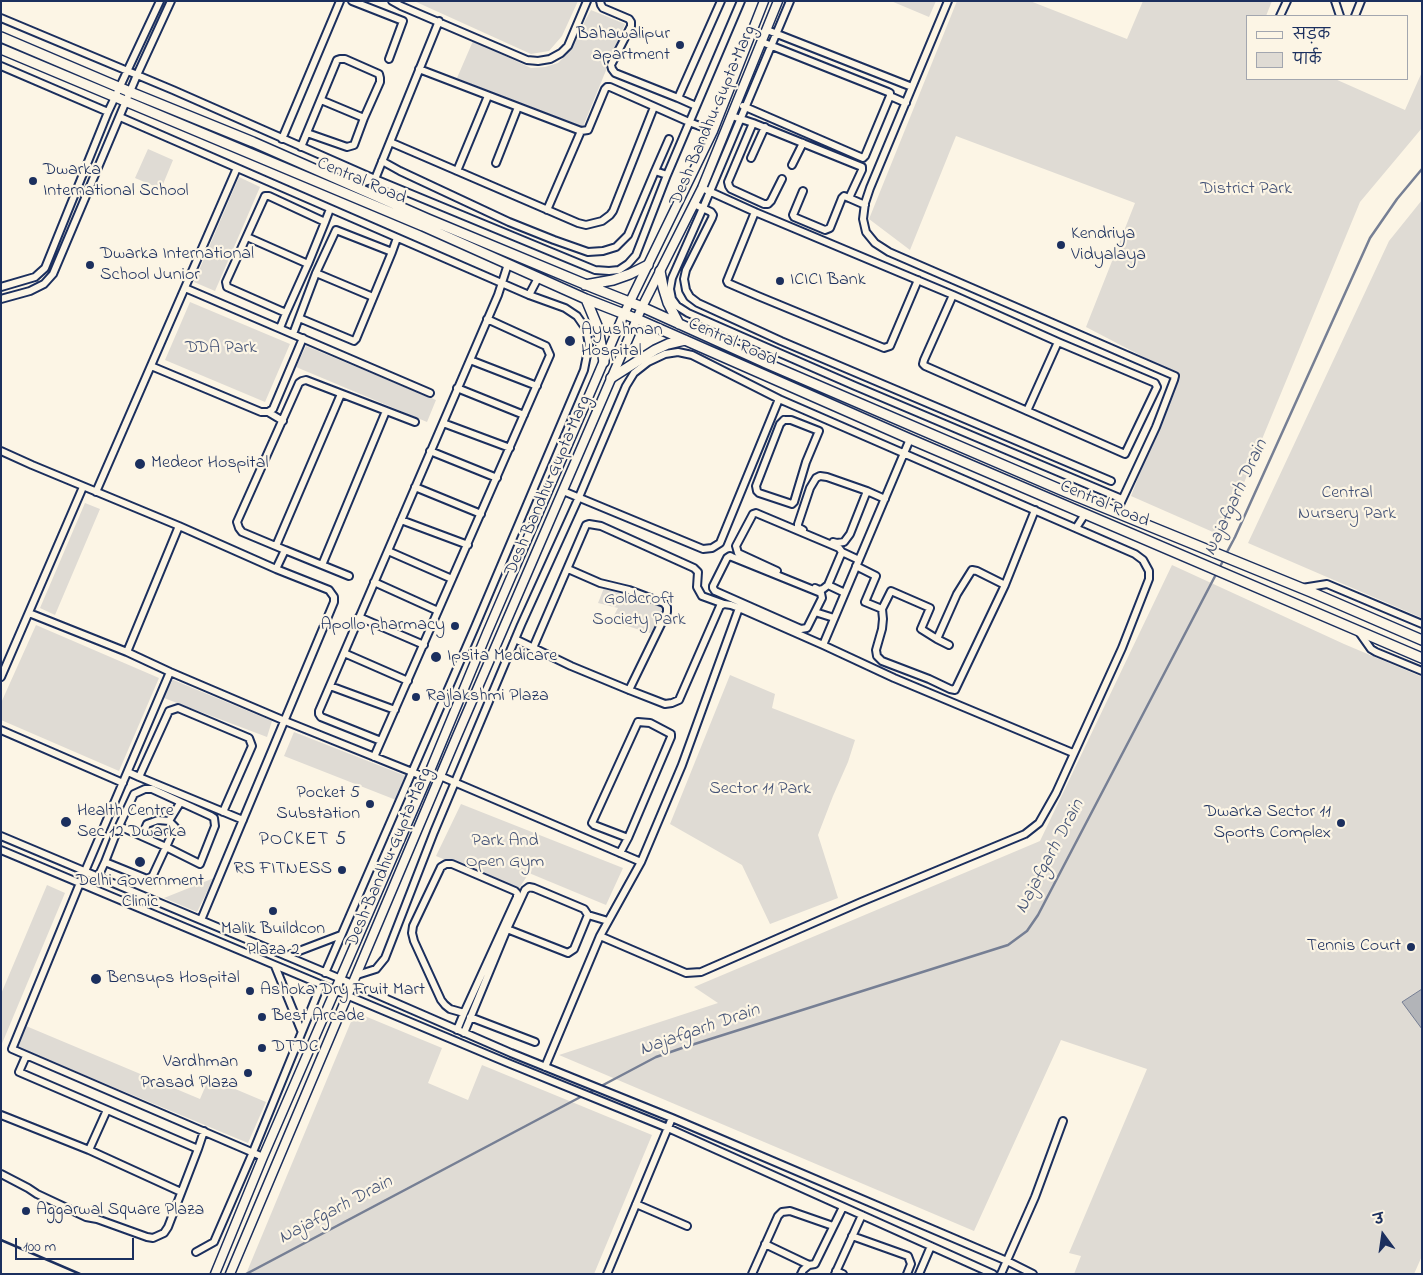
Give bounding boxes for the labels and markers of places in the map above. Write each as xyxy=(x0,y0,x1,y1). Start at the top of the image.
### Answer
place label: Bahawalipur apartment xyxy=(576,24,670,66)
marker: Bahawalipur apartment xyxy=(674,39,686,51)
place label: Dwarka International School xyxy=(43,160,188,202)
marker: Dwarka International School xyxy=(27,175,39,187)
place label: Kendriya Vidyalaya xyxy=(1071,224,1146,266)
marker: Kendriya Vidyalaya xyxy=(1055,239,1067,251)
place label: Dwarka International School Junior xyxy=(100,244,254,286)
marker: Dwarka International School Junior xyxy=(84,259,96,271)
place label: ICICI Bank xyxy=(790,270,866,292)
marker: ICICI Bank xyxy=(774,275,786,287)
place label: Ayushman Hospital xyxy=(581,320,663,362)
marker: Ayushman Hospital xyxy=(563,334,577,348)
place label: Medeor Hospital xyxy=(151,453,268,475)
marker: Medeor Hospital xyxy=(133,457,147,471)
place label: Apollo pharmacy xyxy=(321,615,445,637)
marker: Apollo pharmacy xyxy=(449,620,461,632)
place label: Ipsita Medicare xyxy=(447,646,557,668)
marker: Ipsita Medicare xyxy=(429,650,443,664)
place label: Rajlakshmi Plaza xyxy=(426,686,549,708)
marker: Rajlakshmi Plaza xyxy=(410,691,422,703)
place label: Pocket 5 Substation xyxy=(276,783,360,826)
marker: Pocket 5 Substation xyxy=(364,798,376,810)
place label: Health Centre Sec 12 Dwarka xyxy=(77,801,186,844)
place label: Dwarka Sector 11 Sports Complex xyxy=(1204,802,1331,844)
marker: Health Centre Sec 12 Dwarka xyxy=(59,815,73,829)
marker: Dwarka Sector 11 Sports Complex xyxy=(1335,817,1347,829)
marker: Delhi Government Clinic xyxy=(133,855,147,869)
place label: RS FITNESS xyxy=(234,859,332,881)
marker: RS FITNESS xyxy=(336,864,348,876)
place label: Delhi Government Clinic xyxy=(76,871,204,914)
marker: Malik Buildcon Plaza 2 xyxy=(267,905,279,917)
place label: Malik Buildcon Plaza 2 xyxy=(221,919,325,962)
place label: Tennis Court xyxy=(1307,936,1401,958)
marker: Tennis Court xyxy=(1405,941,1417,953)
place label: Bensups Hospital xyxy=(107,968,240,990)
marker: Bensups Hospital xyxy=(89,972,103,986)
place label: Ashoka Dry Fruit Mart xyxy=(260,980,425,1002)
marker: Ashoka Dry Fruit Mart xyxy=(244,985,256,997)
place label: Best Arcade xyxy=(272,1006,364,1028)
marker: Best Arcade xyxy=(256,1011,268,1023)
place label: DTDC xyxy=(272,1037,319,1059)
marker: DTDC xyxy=(256,1042,268,1054)
place label: Vardhman Prasad Plaza xyxy=(141,1052,238,1094)
marker: Vardhman Prasad Plaza xyxy=(242,1067,254,1079)
place label: Aggarwal Square Plaza xyxy=(36,1200,204,1222)
marker: Aggarwal Square Plaza xyxy=(20,1205,32,1217)

